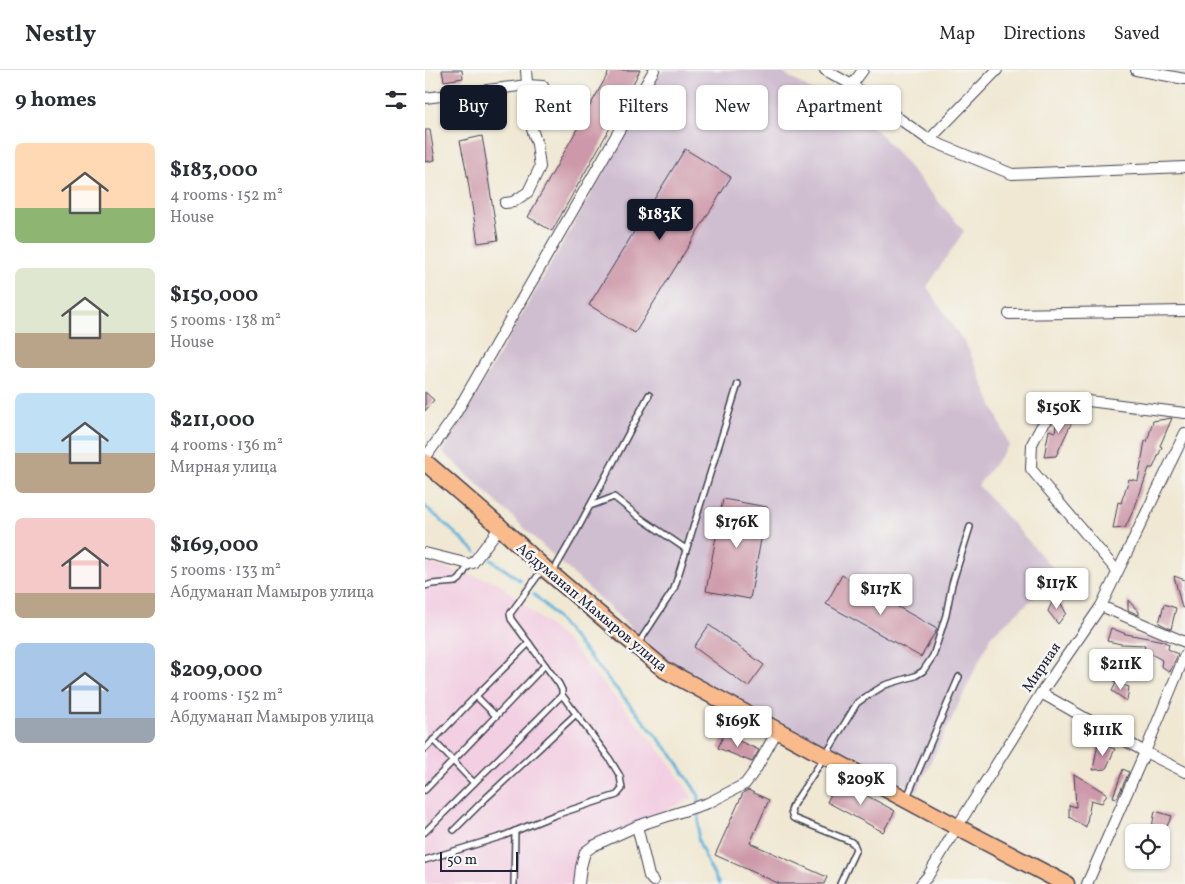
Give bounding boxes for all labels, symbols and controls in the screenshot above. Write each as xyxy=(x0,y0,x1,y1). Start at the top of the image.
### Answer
text: Nestly xyxy=(25,18,96,52)
text: Map xyxy=(939,22,975,47)
text: Directions xyxy=(1003,22,1086,47)
text: Saved xyxy=(1114,22,1160,47)
chip: Buy xyxy=(440,85,507,130)
chip: Rent xyxy=(517,85,590,130)
chip: Filters xyxy=(600,85,686,130)
chip: New xyxy=(696,85,768,130)
chip: Apartment xyxy=(778,85,901,130)
text: 9 homes xyxy=(15,86,96,115)
icon: filters xyxy=(382,86,410,114)
text: $183,000 xyxy=(170,156,258,185)
icon: home xyxy=(55,163,115,223)
text: 4 rooms · 152 m² xyxy=(170,185,283,207)
pin: $183K xyxy=(625,198,695,241)
text: $183K xyxy=(638,204,682,226)
text: House xyxy=(170,207,214,229)
text: $150,000 xyxy=(170,281,258,310)
icon: home xyxy=(55,288,115,348)
text: 5 rooms · 138 m² xyxy=(170,310,281,332)
text: House xyxy=(170,332,214,354)
pin: $150K xyxy=(1024,392,1094,434)
text: $150K xyxy=(1037,397,1081,419)
text: $211,000 xyxy=(170,406,255,435)
icon: home xyxy=(55,413,115,473)
text: 4 rooms · 136 m² xyxy=(170,435,283,457)
text: Мирная улица xyxy=(170,457,277,479)
pin: $176K xyxy=(702,506,772,549)
text: $176K xyxy=(715,512,759,534)
text: $169,000 xyxy=(170,531,259,560)
icon: home xyxy=(55,538,115,598)
street label: Абдуманап Мамыров улица xyxy=(511,539,671,678)
text: 5 rooms · 133 m² xyxy=(170,560,281,582)
pin: $117K xyxy=(1022,568,1092,610)
text: $117K xyxy=(1036,573,1078,595)
pin: $117K xyxy=(846,574,916,616)
text: $117K xyxy=(860,579,902,601)
text: Абдуманап Мамыров улица xyxy=(170,582,374,604)
street label: Мирная xyxy=(1018,639,1067,697)
pin: $211K xyxy=(1086,648,1156,691)
text: $211K xyxy=(1100,654,1142,676)
text: $209,000 xyxy=(170,656,262,685)
icon: home xyxy=(55,663,115,723)
text: 4 rooms · 152 m² xyxy=(170,685,283,707)
pin: $169K xyxy=(703,706,773,748)
text: Абдуманап Мамыров улица xyxy=(170,707,374,729)
text: $169K xyxy=(716,711,760,733)
pin: $111K xyxy=(1068,714,1138,757)
text: $111K xyxy=(1083,720,1123,742)
pin: $209K xyxy=(826,764,896,806)
text: $209K xyxy=(837,769,885,791)
map controls xyxy=(1125,824,1170,869)
button: locate xyxy=(1125,824,1170,869)
scale bar xyxy=(440,849,517,872)
text: 50 m xyxy=(447,851,477,870)

